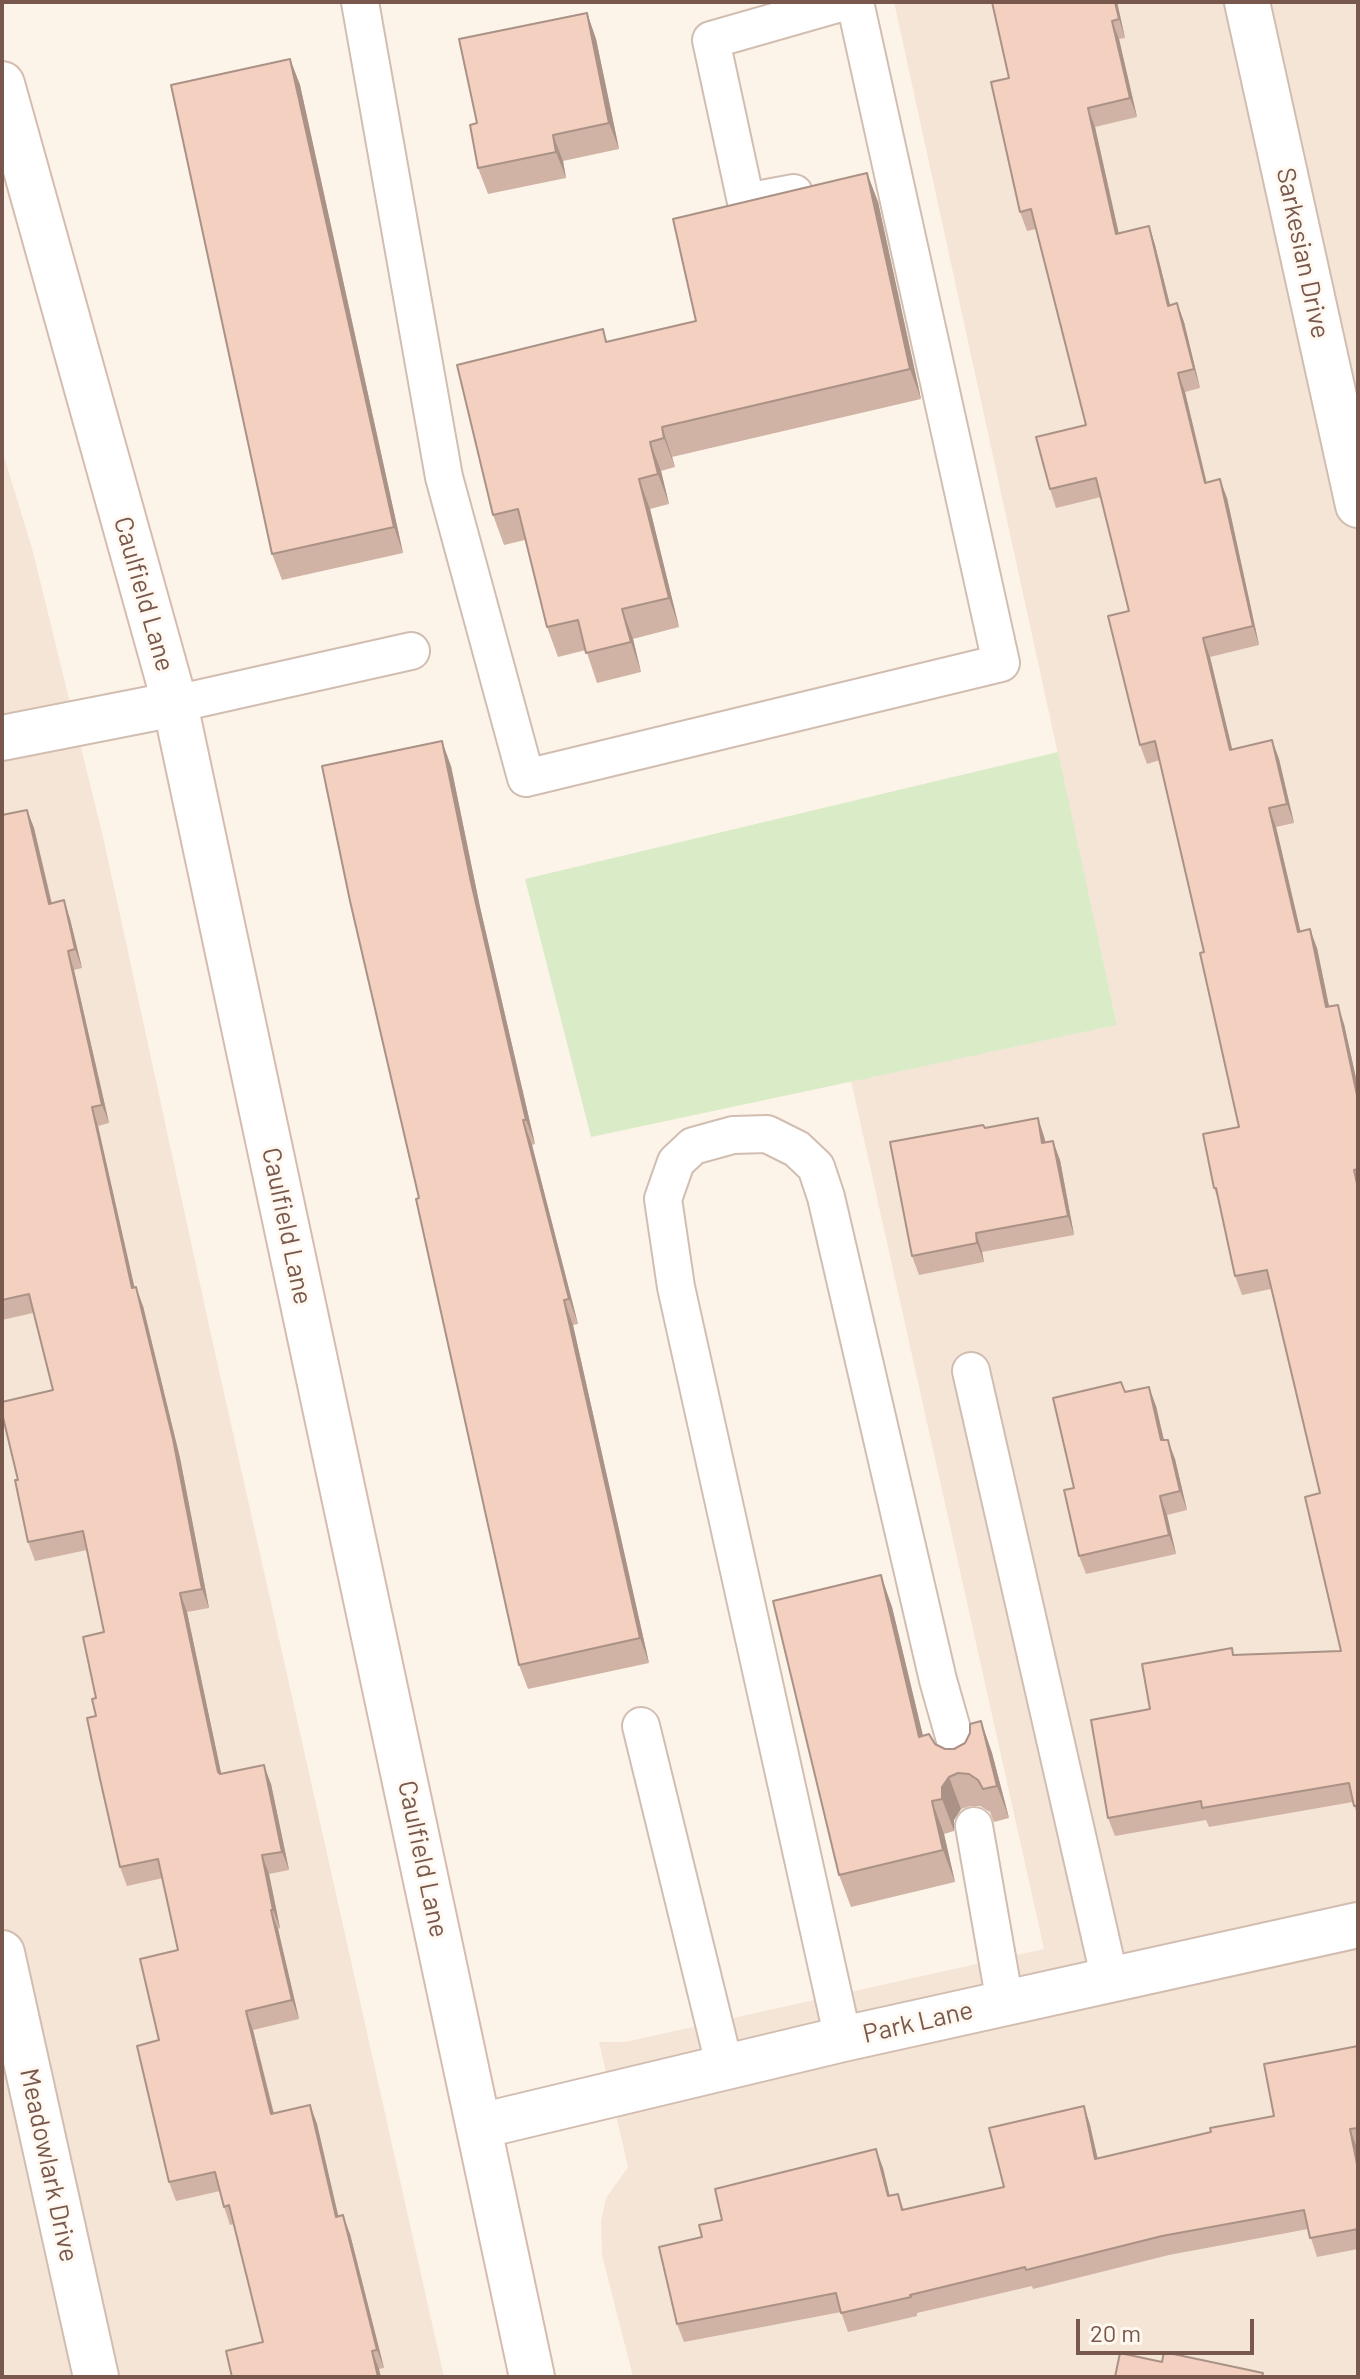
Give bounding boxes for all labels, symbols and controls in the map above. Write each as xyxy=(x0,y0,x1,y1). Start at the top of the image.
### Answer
street label: Sarkesian Drive xyxy=(1270,165,1336,341)
street label: Caulfield Lane xyxy=(107,513,181,675)
street label: Caulfield Lane xyxy=(255,1145,319,1307)
street label: Caulfield Lane xyxy=(391,1778,455,1940)
street label: Park Lane xyxy=(860,1994,976,2050)
street label: Meadowlark Drive xyxy=(13,2065,85,2265)
scale bar xyxy=(1080,2303,1258,2353)
text: 20 m xyxy=(1090,2318,1141,2347)

